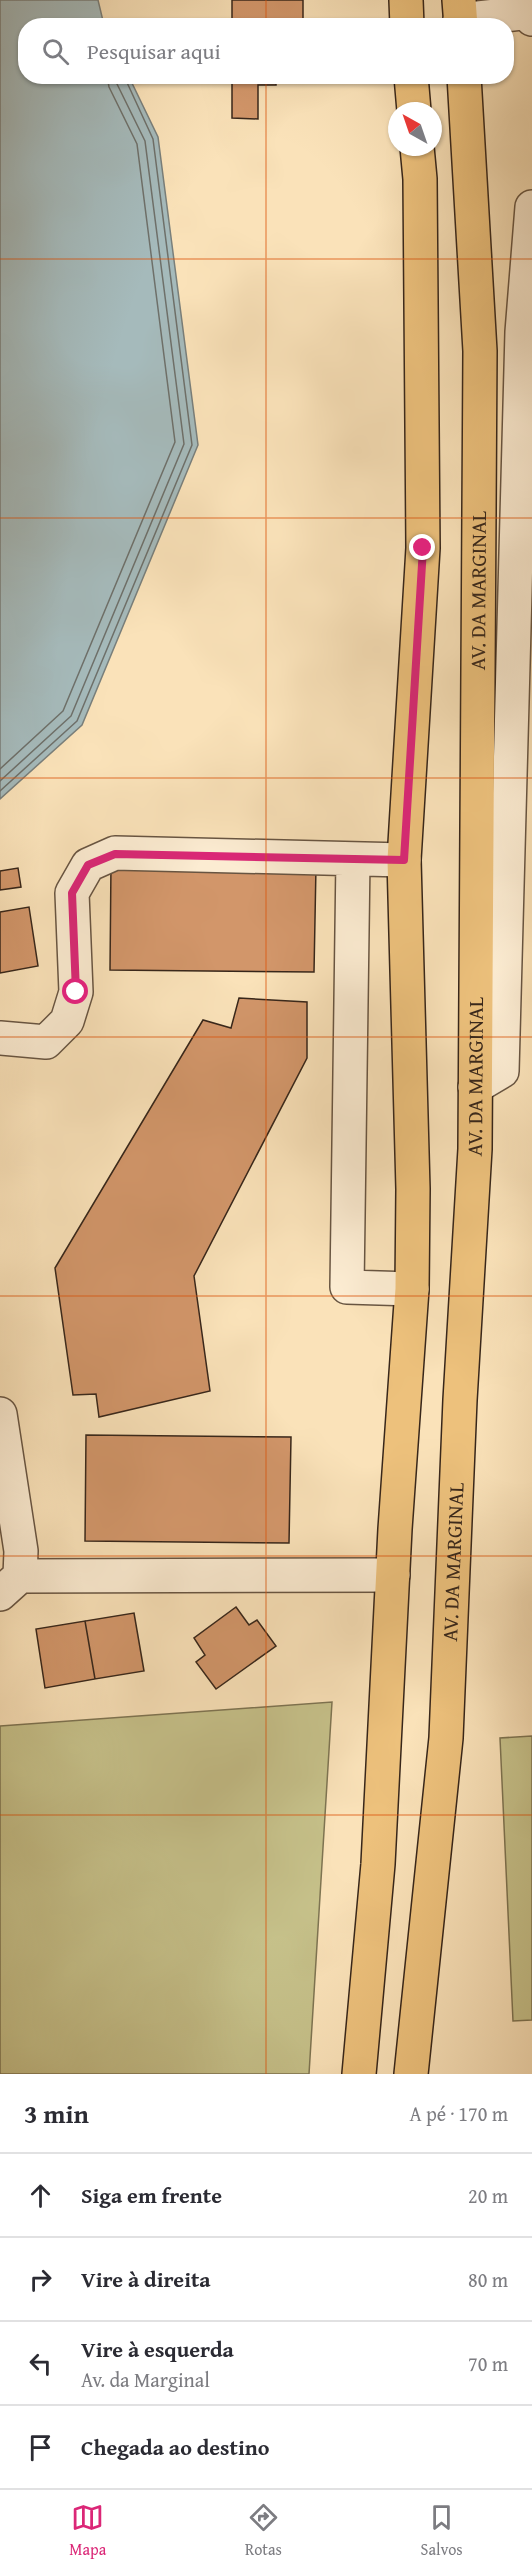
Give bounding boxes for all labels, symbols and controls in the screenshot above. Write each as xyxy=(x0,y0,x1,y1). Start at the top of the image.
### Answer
search box xyxy=(18,18,514,84)
icon: search xyxy=(39,35,72,68)
text: Pesquisar aqui xyxy=(87,35,221,67)
north arrow xyxy=(388,102,442,156)
street label: AV. DA MARGINAL xyxy=(462,511,494,670)
route end xyxy=(409,534,435,560)
route start xyxy=(62,978,88,1004)
street label: AV. DA MARGINAL xyxy=(459,997,491,1157)
street label: AV. DA MARGINAL xyxy=(434,1482,472,1642)
text: 3 min xyxy=(24,2094,89,2133)
text: A pé · 170 m xyxy=(410,2099,508,2128)
icon: ahead xyxy=(24,2179,57,2212)
text: Siga em frente xyxy=(81,2179,222,2211)
text: 20 m xyxy=(468,2181,508,2210)
icon: right xyxy=(24,2263,57,2296)
text: Vire à direita xyxy=(81,2263,211,2295)
text: 80 m xyxy=(468,2265,508,2294)
text: Vire à esquerda xyxy=(81,2333,234,2365)
icon: left xyxy=(24,2347,57,2380)
text: 70 m xyxy=(468,2349,508,2378)
text: Av. da Marginal xyxy=(81,2365,210,2394)
icon: arrive xyxy=(24,2431,57,2464)
text: Chegada ao destino xyxy=(81,2431,269,2463)
tab: Mapa xyxy=(69,2501,106,2561)
tab: Rotas xyxy=(245,2501,282,2561)
tab: Salvos xyxy=(421,2501,463,2561)

